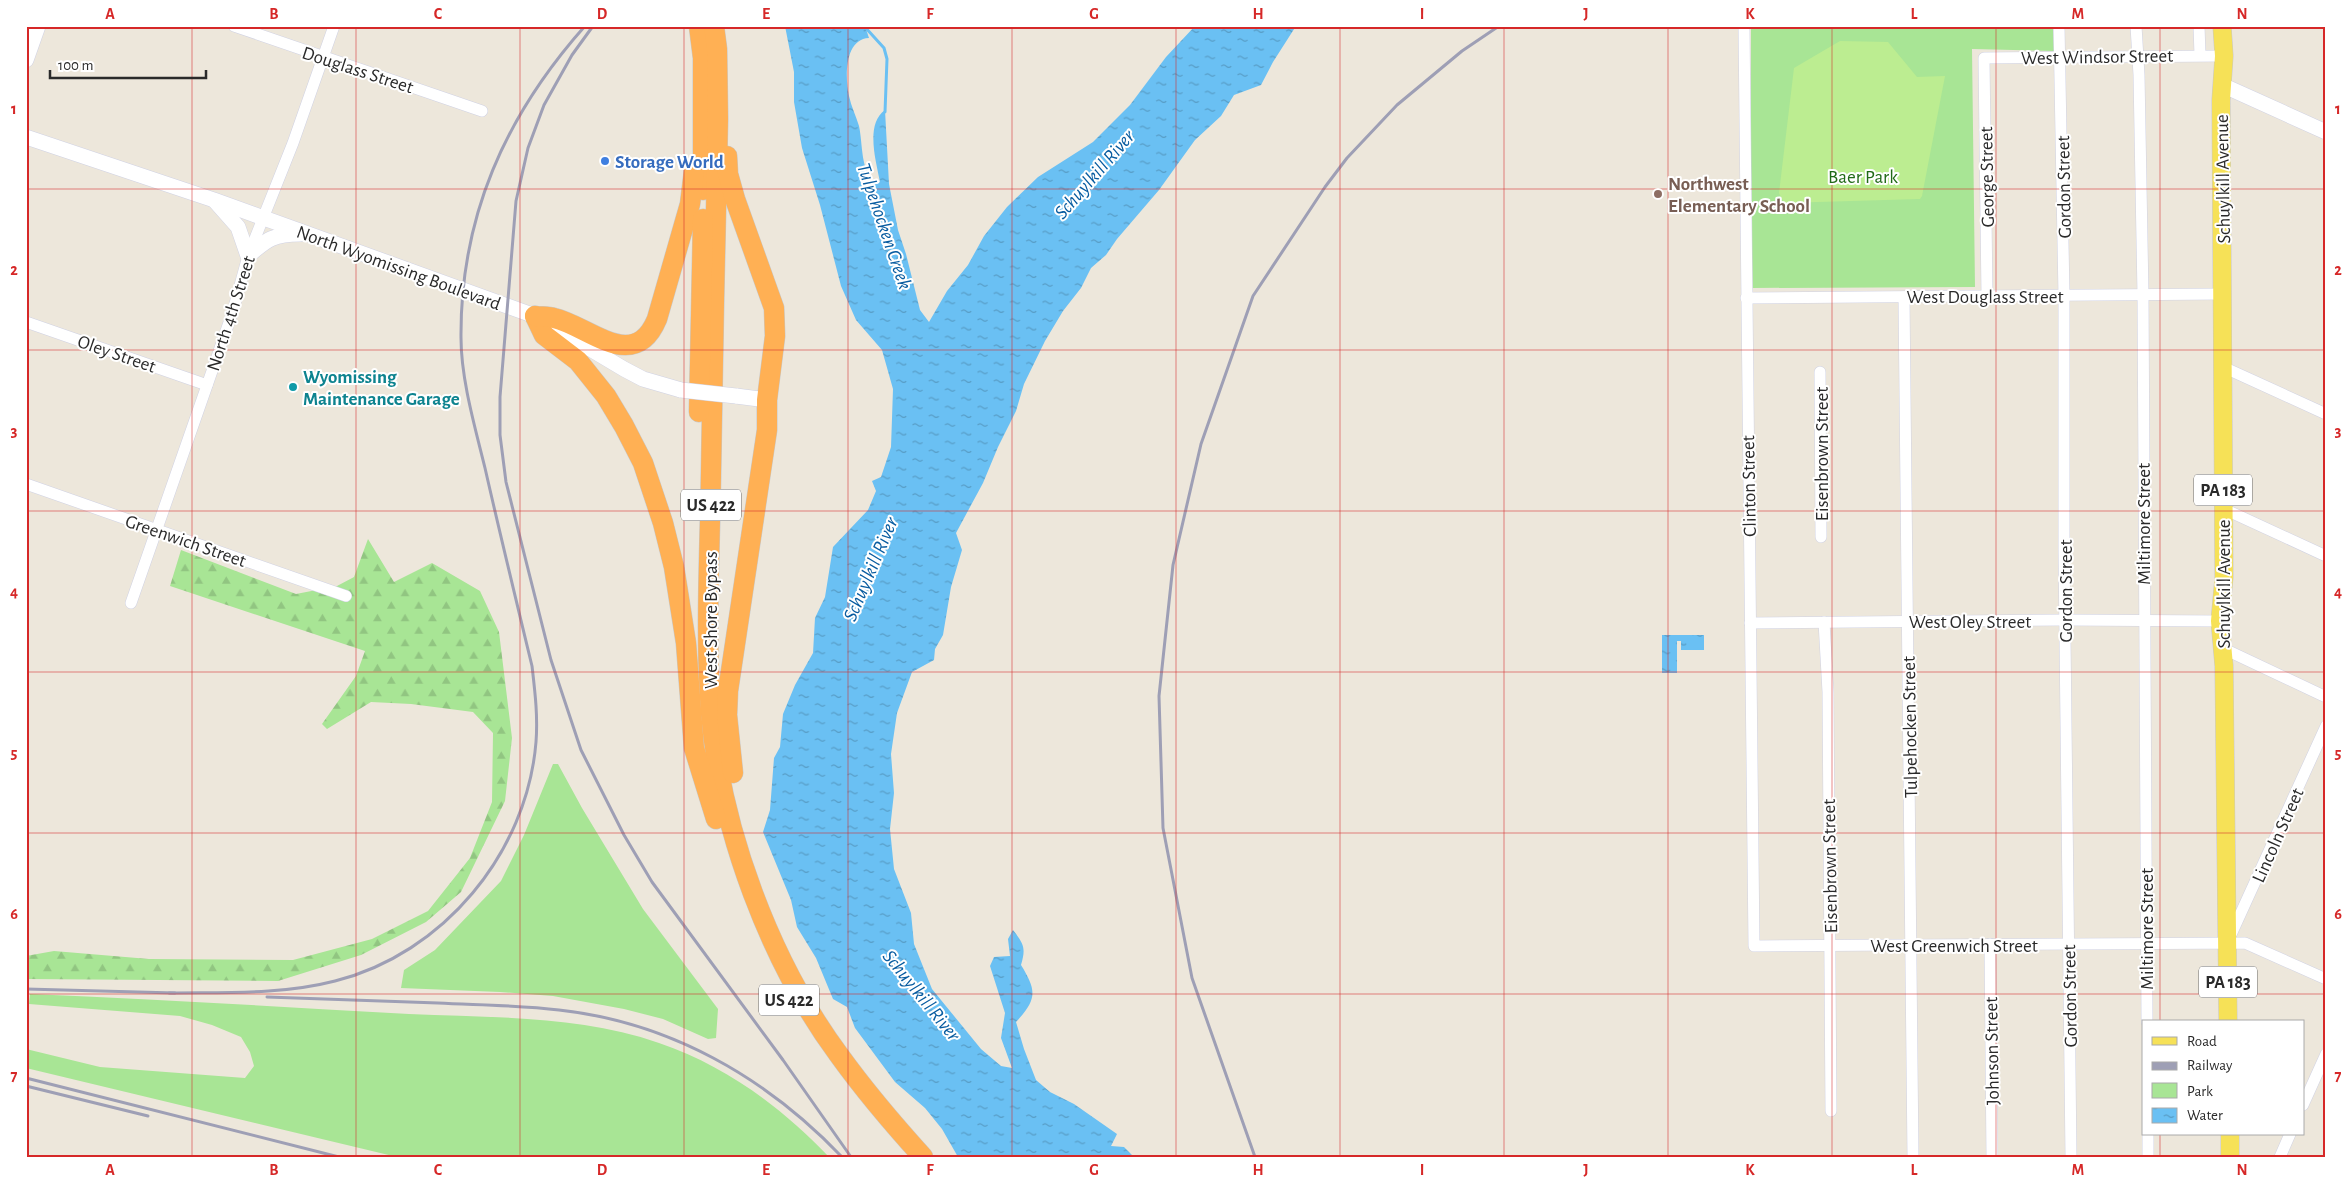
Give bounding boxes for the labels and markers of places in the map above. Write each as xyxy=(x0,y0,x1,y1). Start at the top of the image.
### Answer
place label: Storage World xyxy=(615,153,724,172)
marker: Storage World xyxy=(599,155,611,167)
place label: Northwest Elementary School xyxy=(1668,175,1810,216)
marker: Northwest Elementary School xyxy=(1652,188,1664,200)
place label: Wyomissing Maintenance Garage xyxy=(303,368,460,409)
marker: Wyomissing Maintenance Garage xyxy=(287,381,299,393)

